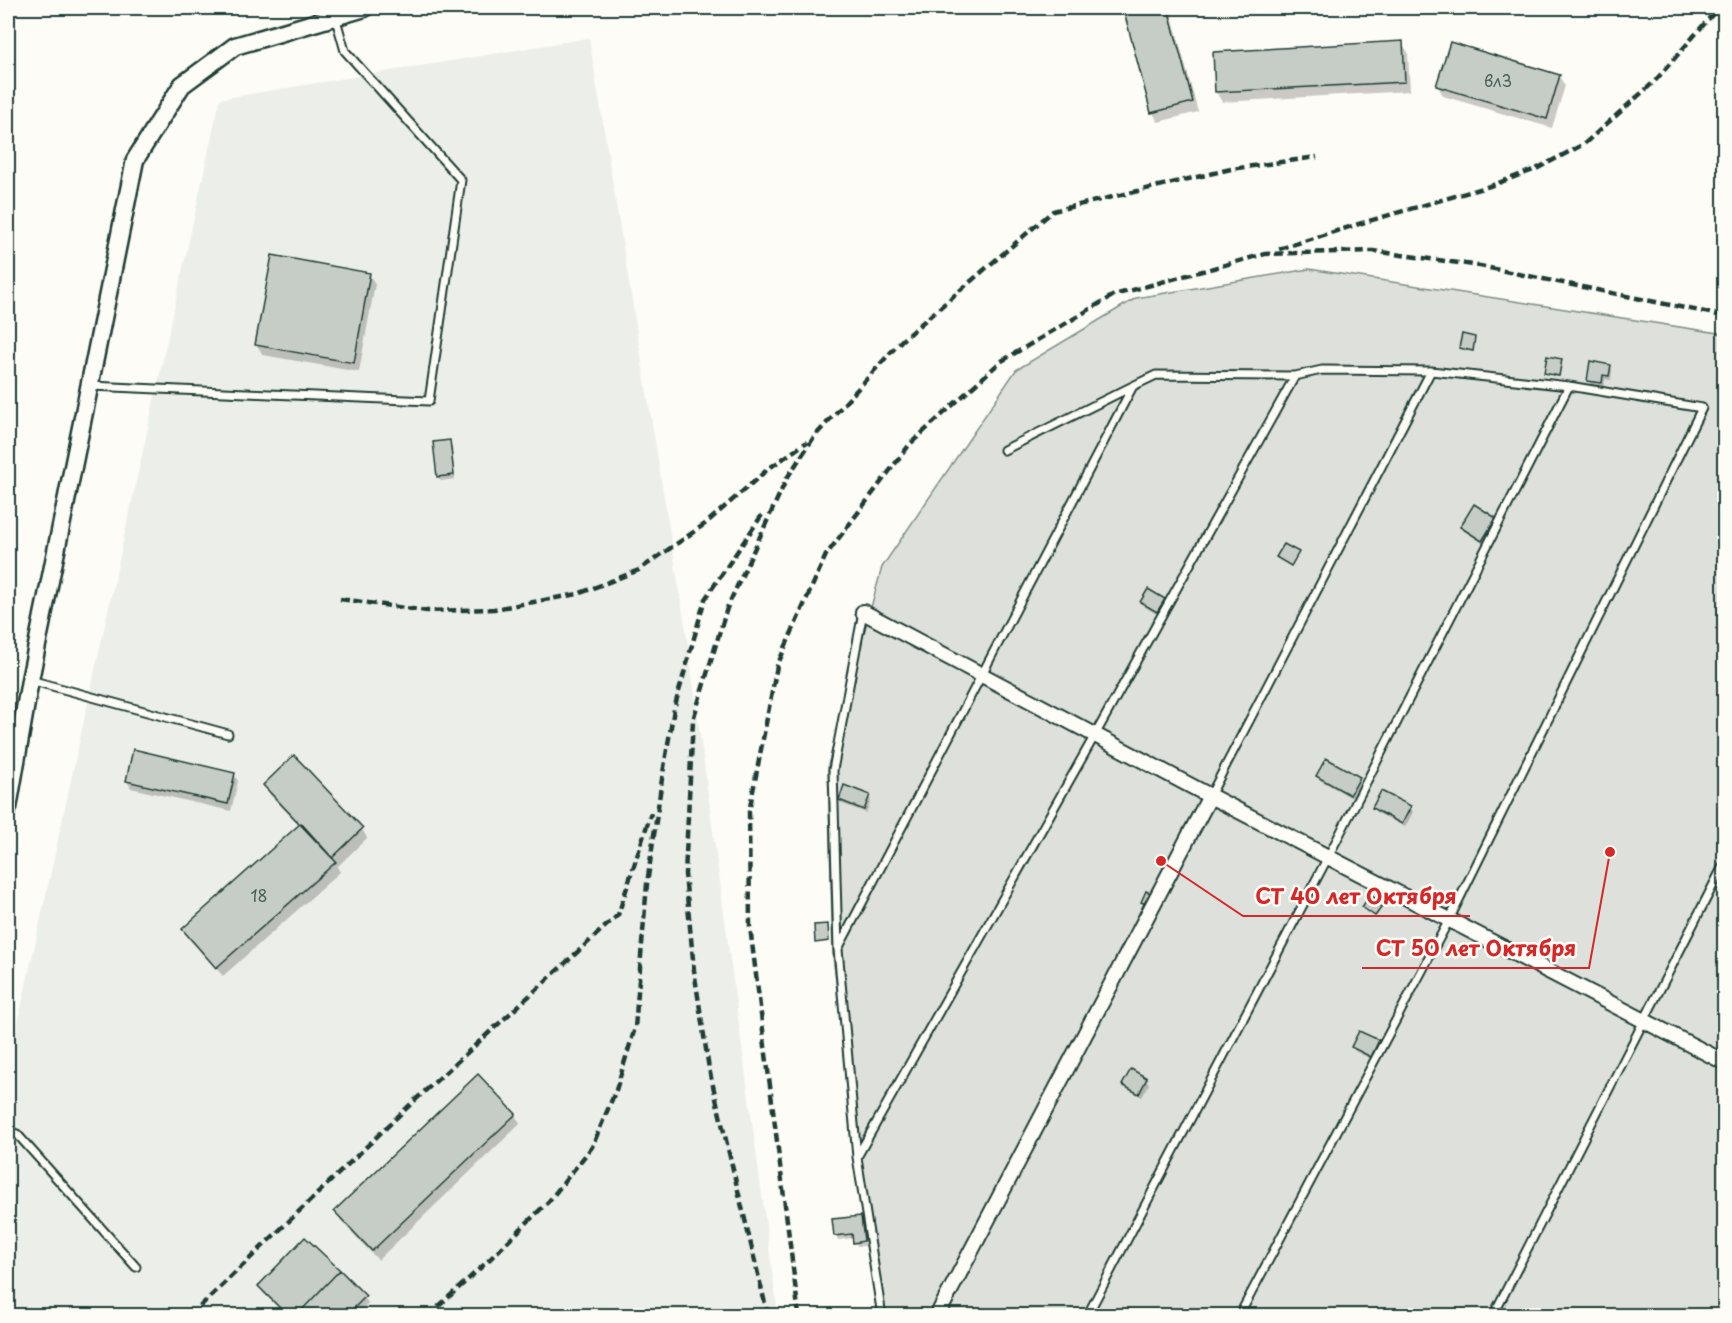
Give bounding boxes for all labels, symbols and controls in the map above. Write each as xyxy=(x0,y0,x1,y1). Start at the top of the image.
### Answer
house number: вл3 xyxy=(1484,68,1512,92)
callout: СТ 40 лет Октября xyxy=(1243,877,1470,916)
text: СТ 40 лет Октября xyxy=(1255,879,1457,911)
house number: 18 xyxy=(250,883,268,907)
callout: СТ 50 лет Октября xyxy=(1362,929,1589,968)
text: СТ 50 лет Октября xyxy=(1376,931,1576,963)

